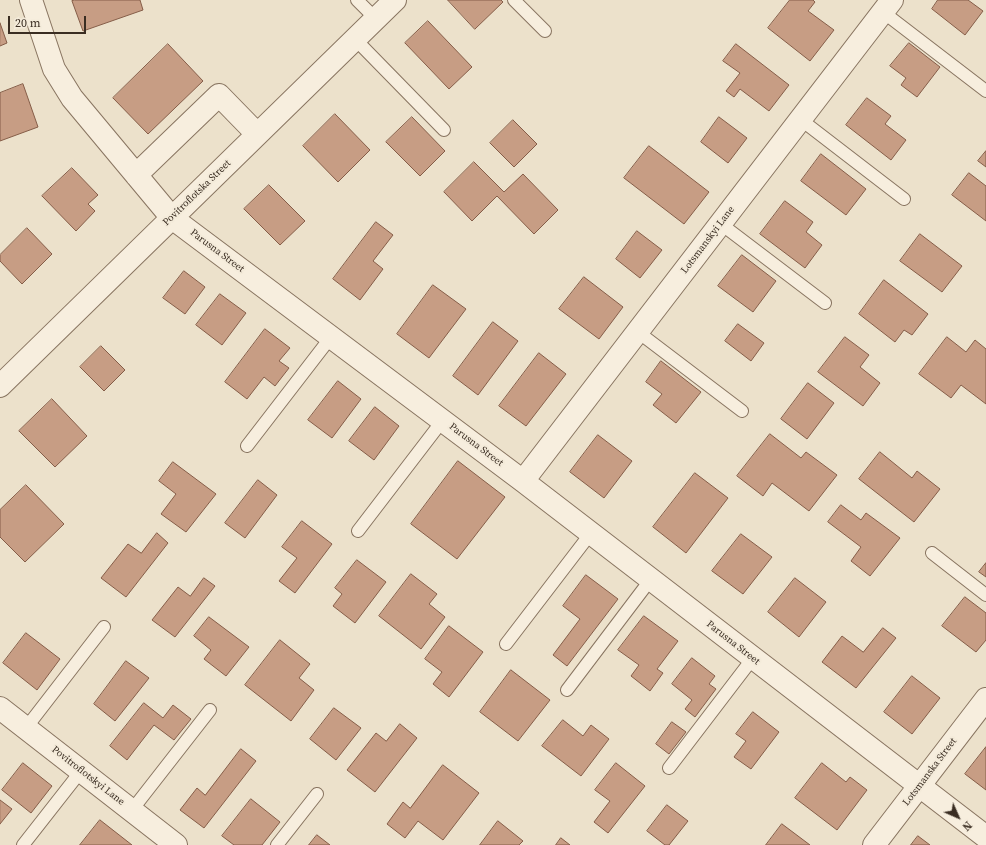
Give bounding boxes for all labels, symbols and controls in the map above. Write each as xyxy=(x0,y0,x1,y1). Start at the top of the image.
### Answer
scale bar xyxy=(10,8,88,34)
text: 20 m xyxy=(15,15,41,31)
street label: Povitroflotska Street xyxy=(161,157,233,229)
street label: Lotsmanskyi Lane xyxy=(679,204,737,276)
street label: Parusna Street xyxy=(188,227,246,275)
street label: Parusna Street xyxy=(447,421,505,469)
street label: Parusna Street xyxy=(704,618,762,668)
street label: Lotsmanska Street xyxy=(901,736,959,808)
street label: Povitroflotskyi Lane xyxy=(49,744,127,808)
north arrow xyxy=(938,797,978,837)
text: N xyxy=(959,818,975,834)

